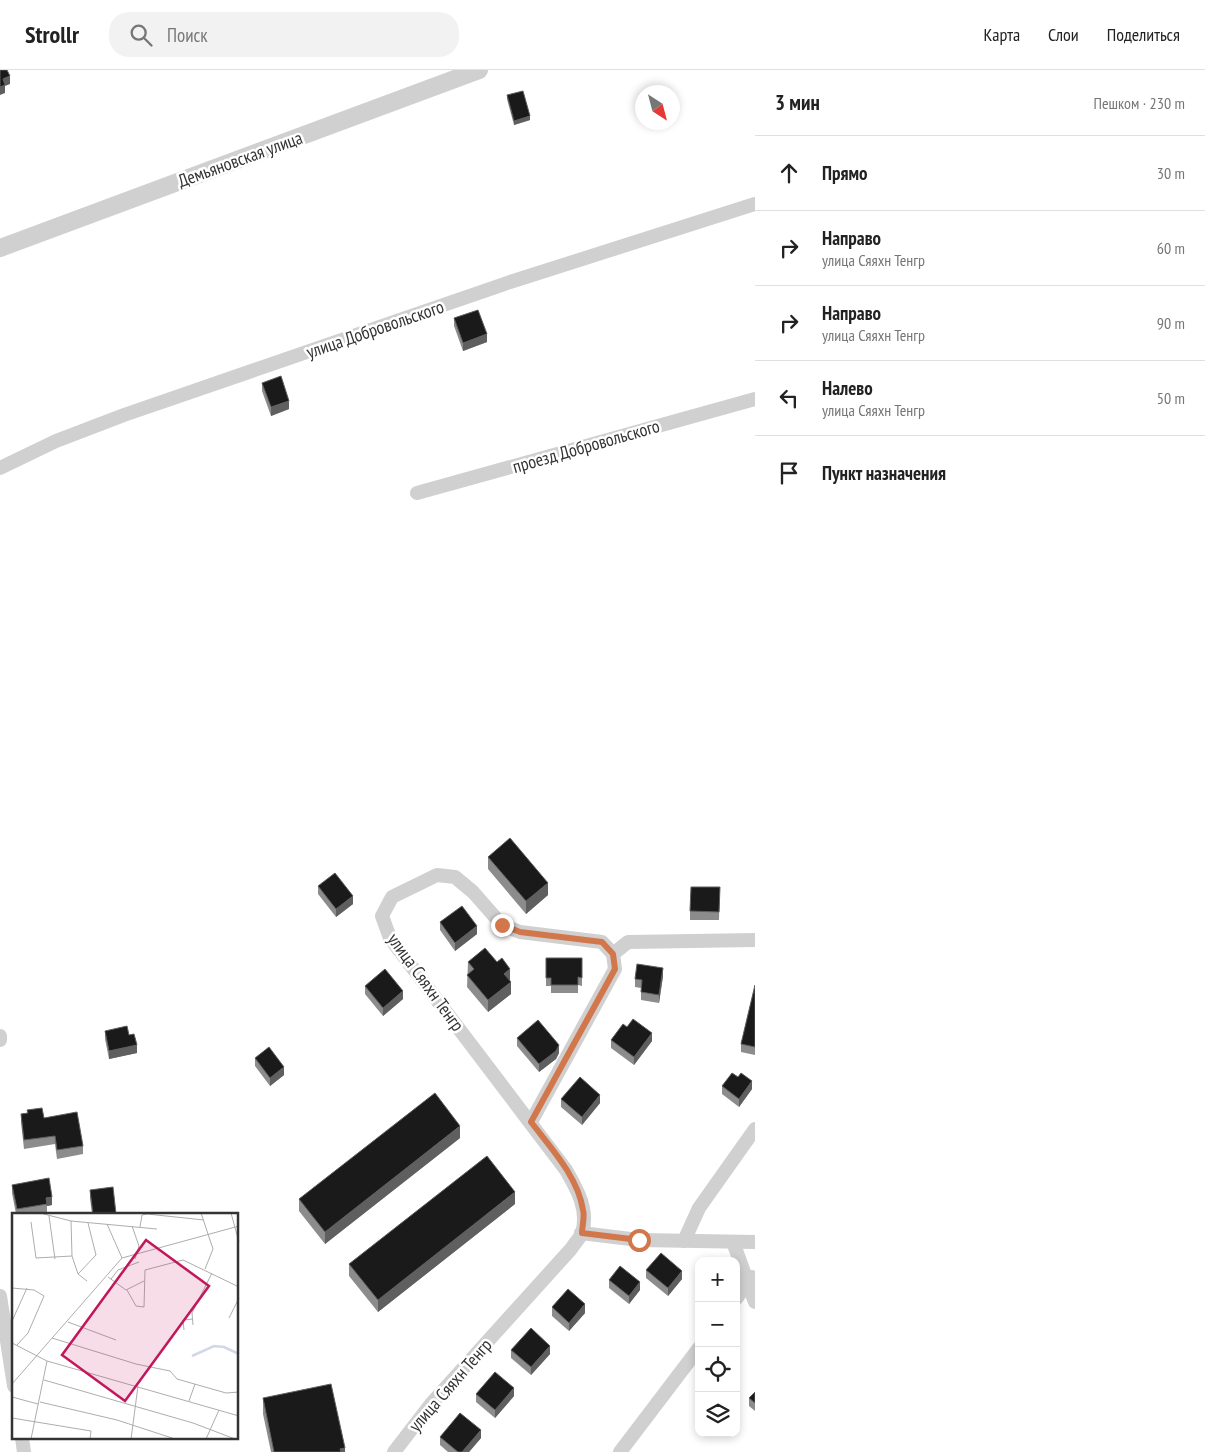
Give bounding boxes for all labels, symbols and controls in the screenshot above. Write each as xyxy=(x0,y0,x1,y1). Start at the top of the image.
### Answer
search box xyxy=(109,12,459,57)
text: Strollr xyxy=(25,19,79,50)
icon: search xyxy=(127,21,155,49)
text: Поиск xyxy=(167,23,208,47)
text: Карта xyxy=(983,23,1020,46)
text: Слои xyxy=(1048,23,1079,46)
text: Поделиться xyxy=(1107,23,1180,46)
north arrow xyxy=(635,85,680,130)
text: 3 мин xyxy=(775,89,820,116)
text: Пешком · 230 m xyxy=(1094,93,1185,113)
street label: Демьяновская улица xyxy=(174,126,306,192)
icon: ahead xyxy=(775,159,803,187)
text: Прямо xyxy=(822,161,867,185)
text: 30 m xyxy=(1157,163,1185,183)
text: Направо xyxy=(822,226,881,250)
icon: right xyxy=(775,234,803,262)
text: 60 m xyxy=(1157,238,1185,258)
text: улица Сяяхн Тенгр xyxy=(822,250,925,270)
street label: улица Добровольского xyxy=(303,295,447,363)
text: Направо xyxy=(822,301,881,325)
icon: right xyxy=(775,309,803,337)
text: 90 m xyxy=(1157,313,1185,333)
text: улица Сяяхн Тенгр xyxy=(822,325,925,345)
text: Налево xyxy=(822,376,873,400)
icon: left xyxy=(775,384,803,412)
text: 50 m xyxy=(1157,388,1185,408)
text: улица Сяяхн Тенгр xyxy=(822,400,925,420)
street label: проезд Добровольского xyxy=(510,414,662,478)
icon: arrive xyxy=(775,459,803,487)
text: Пункт назначения xyxy=(822,461,946,485)
route end xyxy=(491,914,514,937)
street label: улица Сяяхн Тенгр xyxy=(383,928,469,1036)
inset map xyxy=(12,1213,239,1440)
route start xyxy=(628,1229,651,1252)
map controls xyxy=(695,1257,740,1437)
button: + xyxy=(695,1257,740,1302)
button: − xyxy=(695,1302,740,1347)
street label: улица Сяяхн Тенгр xyxy=(403,1334,497,1436)
button: locate xyxy=(695,1347,740,1392)
button: layers xyxy=(695,1392,740,1437)

